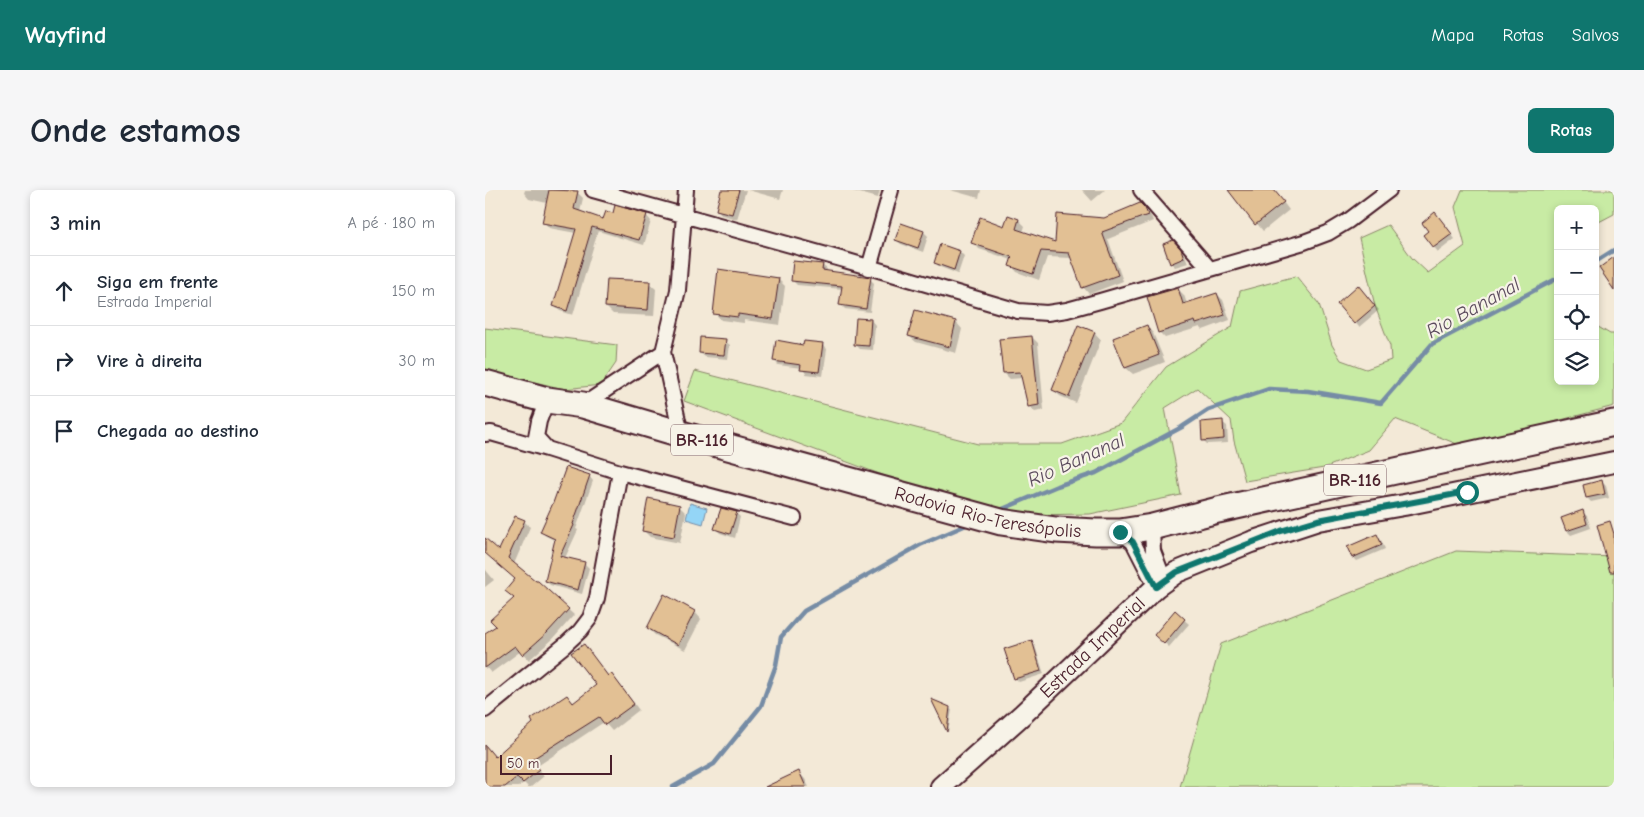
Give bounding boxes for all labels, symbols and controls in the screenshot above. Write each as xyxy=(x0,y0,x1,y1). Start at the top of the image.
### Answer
text: Wayfind xyxy=(25,21,106,49)
text: Mapa xyxy=(1431,25,1475,46)
text: Rotas xyxy=(1503,25,1544,46)
text: Salvos xyxy=(1572,25,1619,46)
button: Rotas xyxy=(1528,108,1614,153)
text: Onde estamos xyxy=(30,110,241,151)
map controls xyxy=(1554,205,1599,385)
button: + xyxy=(1554,205,1599,250)
text: 3 min xyxy=(50,211,101,235)
text: A pé · 180 m xyxy=(347,214,435,232)
button: − xyxy=(1554,250,1599,295)
text: Siga em frente xyxy=(97,271,218,293)
water label: Rio Bananal xyxy=(1422,273,1524,343)
icon: ahead xyxy=(50,277,78,305)
text: 150 m xyxy=(392,282,435,300)
text: Estrada Imperial xyxy=(97,293,212,311)
button: locate xyxy=(1554,295,1599,340)
button: layers xyxy=(1554,340,1599,385)
icon: right xyxy=(50,347,78,375)
text: Vire à direita xyxy=(97,350,202,372)
text: 30 m xyxy=(399,352,435,370)
icon: arrive xyxy=(50,417,78,445)
text: Chegada ao destino xyxy=(97,420,259,442)
road number: BR-116 xyxy=(671,424,733,456)
water label: Rio Bananal xyxy=(1024,428,1129,492)
road number: BR-116 xyxy=(1324,464,1386,496)
route start xyxy=(1456,481,1479,504)
street label: Rodovia Rio-Teresópolis xyxy=(892,482,1082,542)
route end xyxy=(1109,521,1132,544)
street label: Estrada Imperial xyxy=(1036,592,1150,703)
scale bar xyxy=(500,752,613,775)
text: 50 m xyxy=(507,755,539,772)

